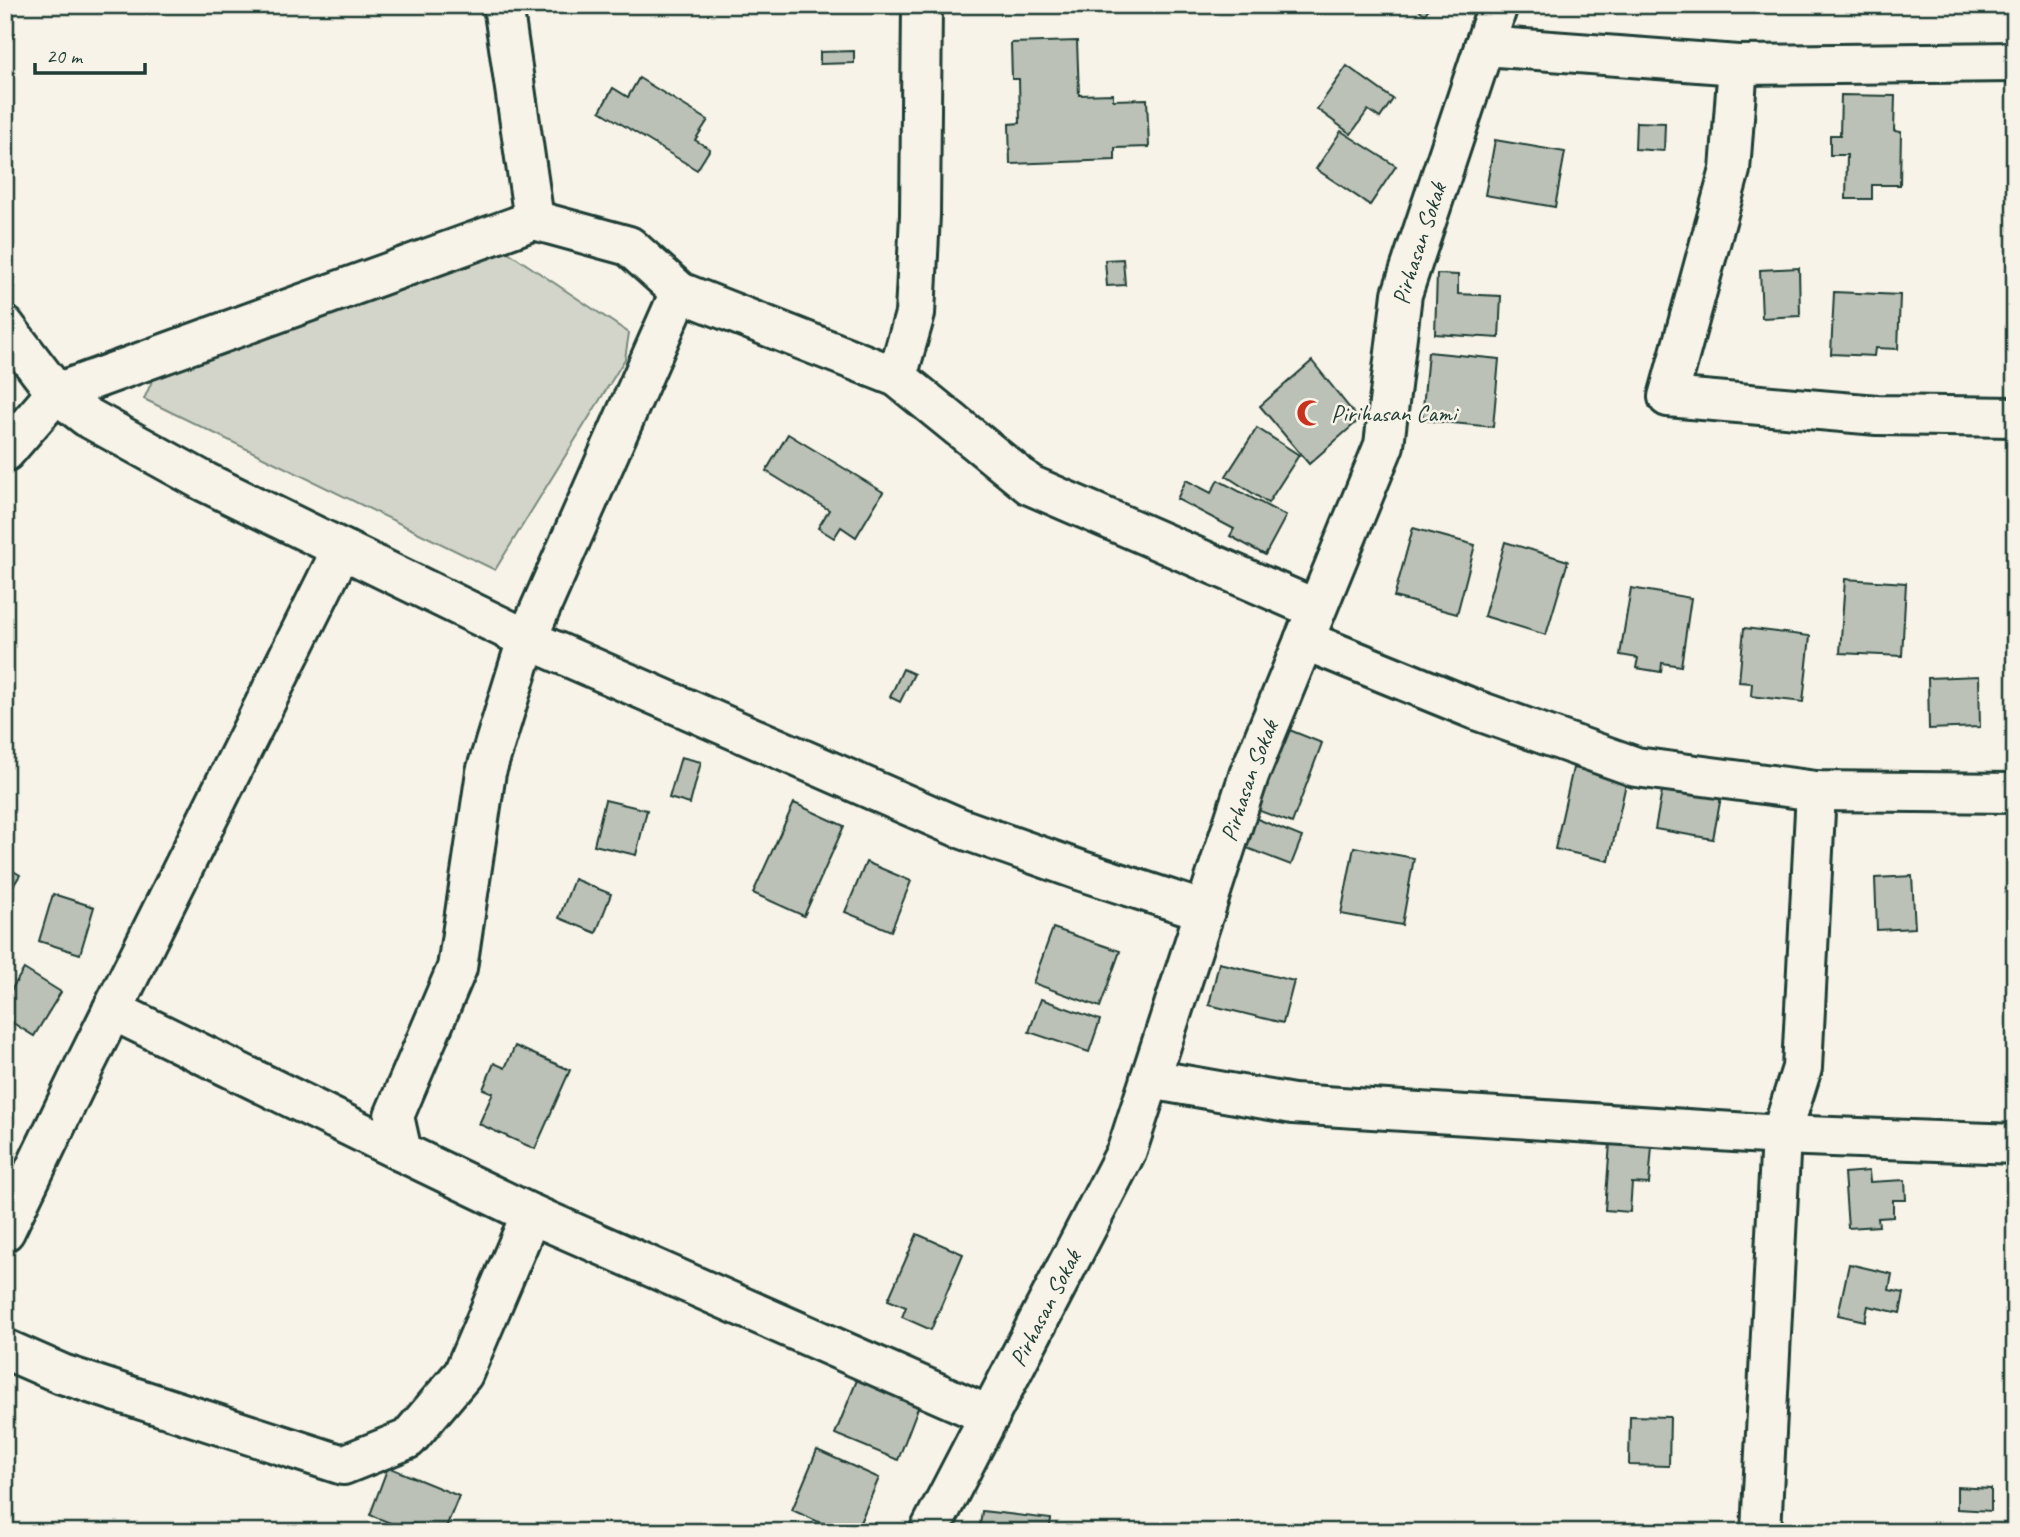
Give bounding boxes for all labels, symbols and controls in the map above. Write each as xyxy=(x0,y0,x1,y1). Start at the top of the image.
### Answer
scale bar xyxy=(35,32,145,76)
text: 20 m xyxy=(46,43,84,69)
street label: Pirhasan Sokak xyxy=(1386,177,1454,306)
mosque icon: Pirihasan Cami xyxy=(1295,398,1325,428)
place label: Pirihasan Cami xyxy=(1331,398,1460,428)
street label: Pirhasan Sokak xyxy=(1213,714,1286,845)
street label: Pirhasan Sokak xyxy=(1002,1243,1088,1371)

